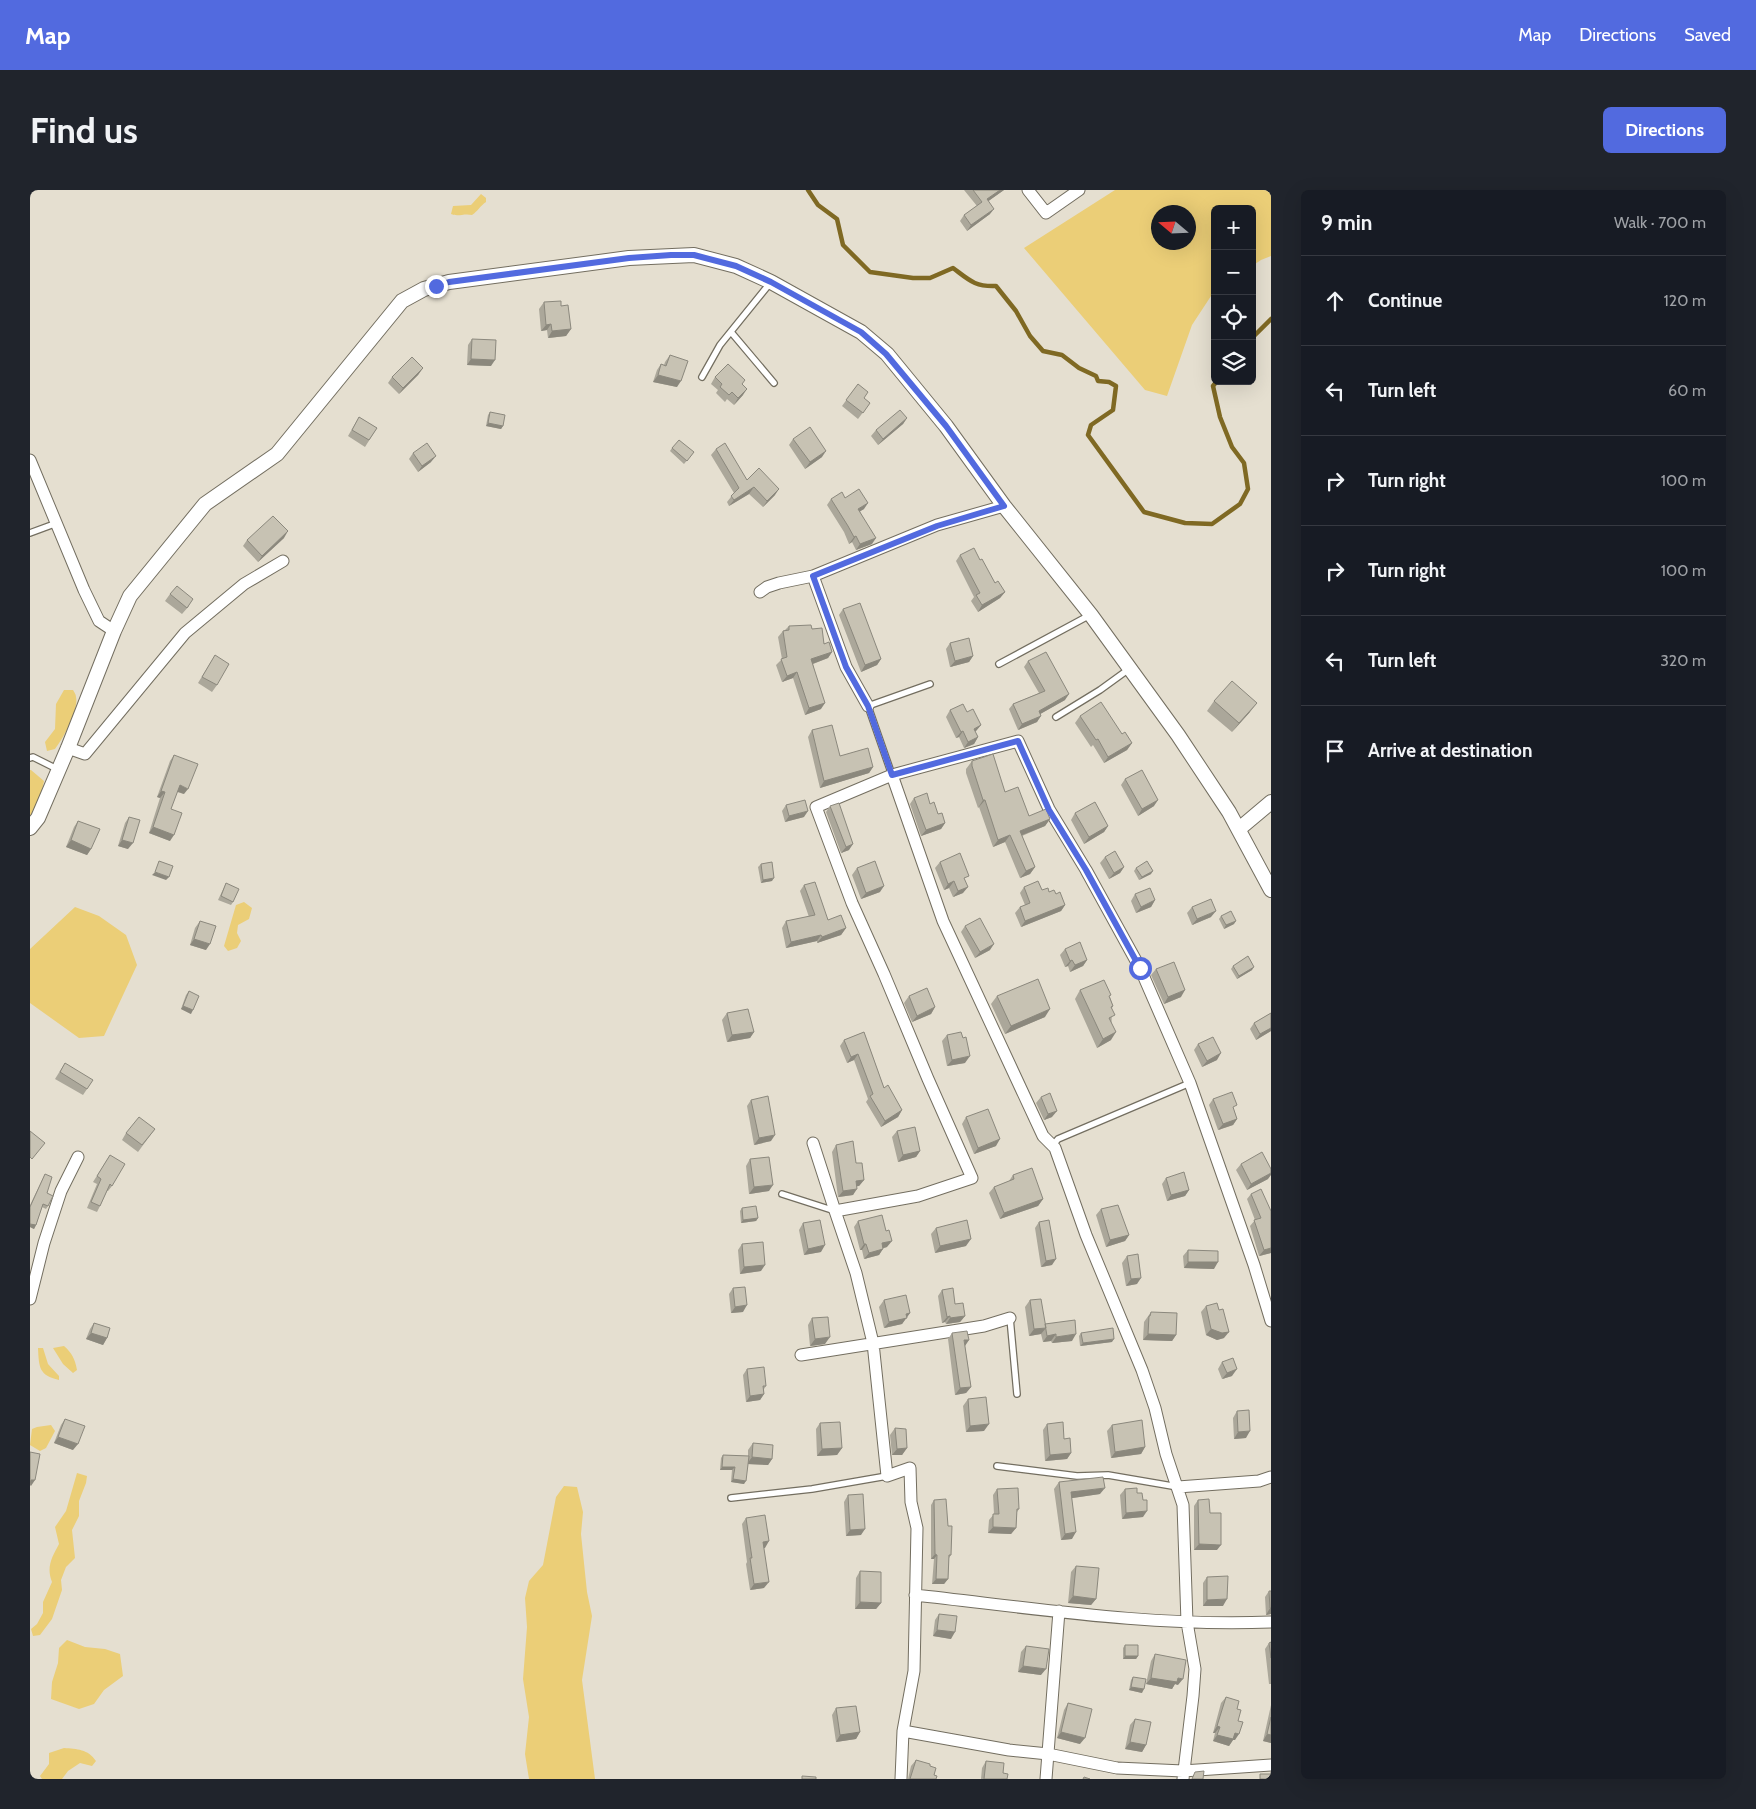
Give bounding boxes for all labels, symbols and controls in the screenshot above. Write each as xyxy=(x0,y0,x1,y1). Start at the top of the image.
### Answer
text: Map xyxy=(25,21,71,50)
text: Map xyxy=(1518,24,1551,46)
text: Directions xyxy=(1579,24,1656,46)
text: Saved xyxy=(1684,24,1731,46)
button: Directions xyxy=(1603,107,1726,153)
text: Find us xyxy=(30,109,138,152)
north arrow xyxy=(1151,205,1196,250)
map controls xyxy=(1211,205,1256,385)
button: + xyxy=(1211,205,1256,250)
text: 9 min xyxy=(1321,210,1372,235)
text: Walk · 700 m xyxy=(1614,213,1706,232)
button: − xyxy=(1211,250,1256,295)
route end xyxy=(425,275,448,298)
icon: ahead xyxy=(1321,287,1349,315)
text: Continue xyxy=(1368,289,1442,312)
text: 120 m xyxy=(1664,291,1706,310)
button: locate xyxy=(1211,295,1256,340)
button: layers xyxy=(1211,340,1256,385)
icon: left xyxy=(1321,377,1349,405)
text: Turn left xyxy=(1368,379,1436,402)
text: 60 m xyxy=(1668,381,1706,400)
icon: right xyxy=(1321,467,1349,495)
text: Turn right xyxy=(1368,469,1446,492)
text: 100 m xyxy=(1661,471,1706,490)
icon: right xyxy=(1321,557,1349,585)
text: Turn right xyxy=(1368,559,1446,582)
text: 100 m xyxy=(1661,561,1706,580)
icon: left xyxy=(1321,647,1349,675)
text: Turn left xyxy=(1368,649,1436,672)
text: 320 m xyxy=(1660,651,1706,670)
icon: arrive xyxy=(1321,737,1349,765)
text: Arrive at destination xyxy=(1368,739,1532,762)
route start xyxy=(1129,957,1152,980)

